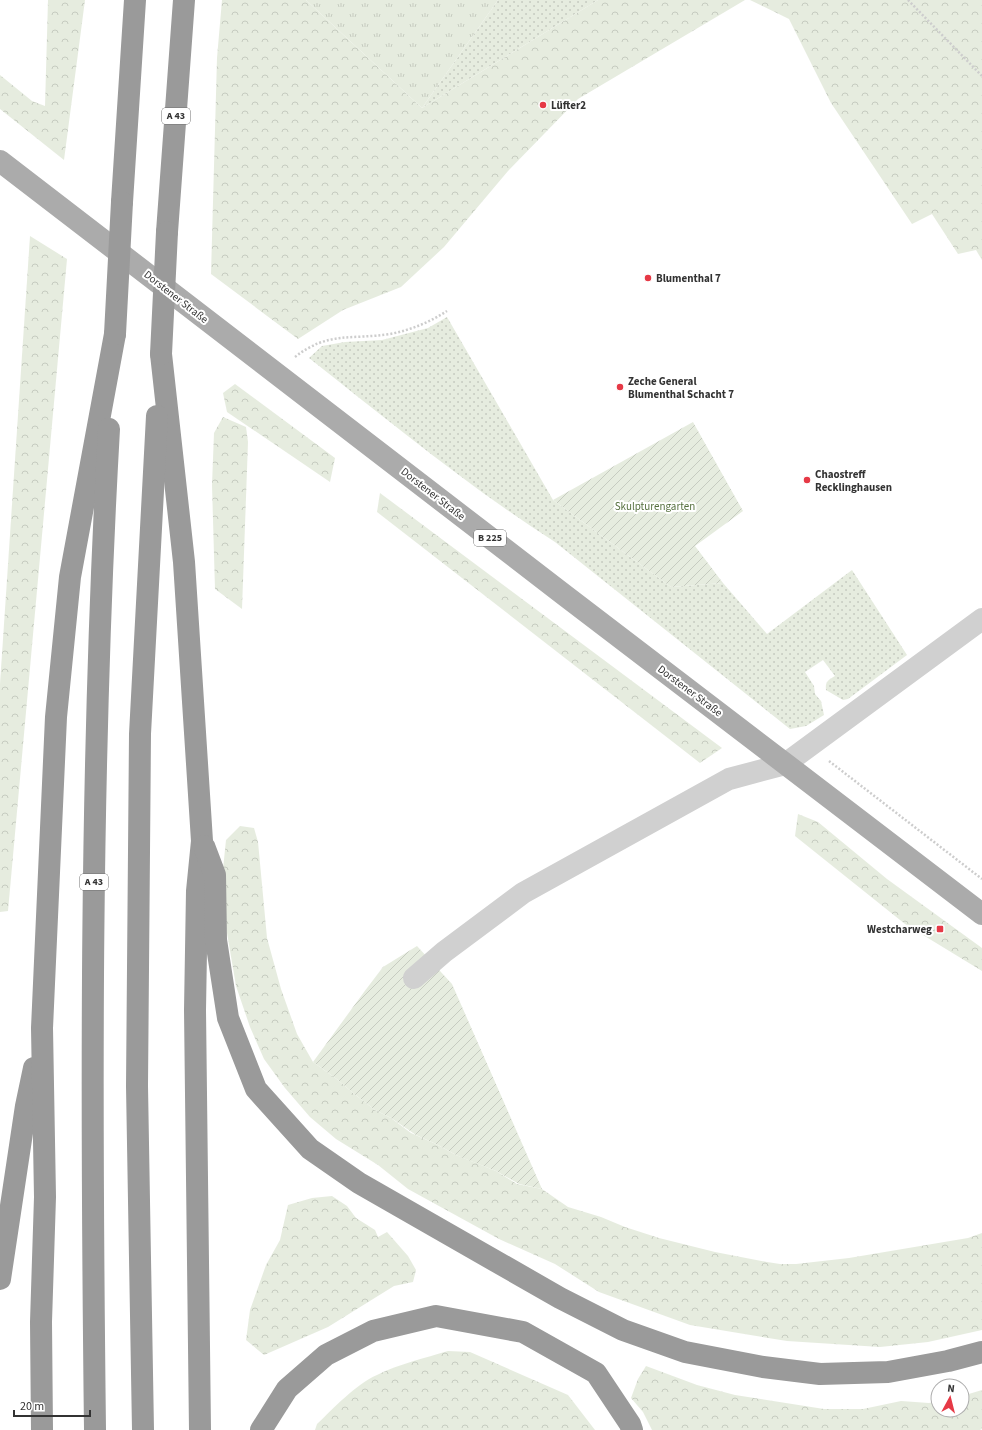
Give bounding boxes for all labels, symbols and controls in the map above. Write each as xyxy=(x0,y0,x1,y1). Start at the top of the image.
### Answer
place label: Lüfter2 xyxy=(551,98,586,113)
marker: Lüfter2 xyxy=(538,100,548,110)
road number: A 43 xyxy=(162,108,190,124)
street label: Dorstener Straße xyxy=(141,267,212,327)
place label: Blumenthal 7 xyxy=(656,271,721,286)
marker: Blumenthal 7 xyxy=(643,273,653,283)
place label: Zeche General Blumenthal Schacht 7 xyxy=(628,374,734,402)
marker: Zeche General Blumenthal Schacht 7 xyxy=(615,382,625,392)
street label: Dorstener Straße xyxy=(398,464,469,524)
place label: Chaostreff Recklinghausen xyxy=(815,467,892,495)
marker: Chaostreff Recklinghausen xyxy=(802,475,812,485)
park label: Skulpturengarten xyxy=(615,499,695,514)
road number: B 225 xyxy=(474,530,506,546)
street label: Dorstener Straße xyxy=(654,662,726,721)
road number: A 43 xyxy=(80,874,108,890)
place label: Westcharweg xyxy=(867,922,932,937)
marker: Westcharweg xyxy=(935,924,945,934)
north arrow xyxy=(930,1378,970,1418)
text: N xyxy=(947,1381,956,1396)
scale bar xyxy=(14,1392,90,1418)
text: 20 m xyxy=(20,1398,44,1415)

